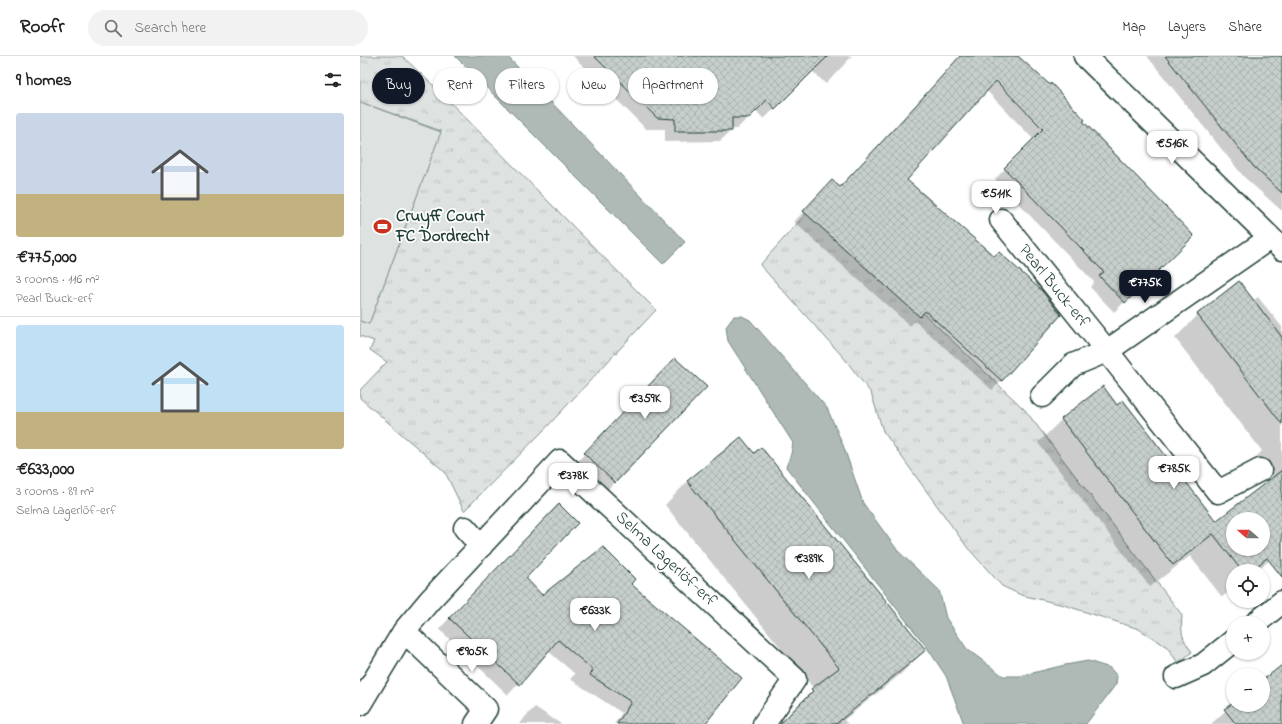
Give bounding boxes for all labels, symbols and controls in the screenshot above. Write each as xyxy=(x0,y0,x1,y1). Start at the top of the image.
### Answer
search box xyxy=(88,10,368,46)
text: Roofr xyxy=(20,14,64,41)
icon: search xyxy=(102,17,124,39)
text: Search here xyxy=(134,17,206,39)
text: Map xyxy=(1122,17,1146,38)
text: Layers xyxy=(1168,17,1206,38)
text: Share xyxy=(1228,17,1262,38)
text: 9 homes xyxy=(16,68,72,93)
chip: Buy xyxy=(372,68,425,104)
chip: Rent xyxy=(433,68,487,104)
chip: Filters xyxy=(495,68,559,104)
chip: New xyxy=(567,68,620,104)
chip: Apartment xyxy=(628,68,718,104)
icon: filters xyxy=(322,69,344,91)
pin: €516K xyxy=(1144,131,1200,165)
text: €516K xyxy=(1156,134,1188,153)
icon: home xyxy=(144,139,216,211)
pin: €511K xyxy=(968,181,1024,215)
text: €511K xyxy=(980,184,1012,203)
place label: Cruyff Court FC Dordrecht xyxy=(395,204,490,249)
sports icon: Cruyff Court FC Dordrecht xyxy=(373,216,393,236)
street label: Pearl Buck-erf xyxy=(1012,239,1096,333)
text: €775,000 xyxy=(16,245,77,270)
text: 3 rooms · 116 m² xyxy=(16,270,99,289)
pin: €775K xyxy=(1117,270,1173,304)
text: €775K xyxy=(1128,273,1162,292)
text: Pearl Buck-erf xyxy=(16,289,93,308)
icon: home xyxy=(144,351,216,423)
pin: €359K xyxy=(617,386,673,420)
text: €359K xyxy=(629,389,661,408)
pin: €785K xyxy=(1146,456,1202,490)
text: €633,000 xyxy=(16,457,74,482)
text: €785K xyxy=(1157,459,1191,478)
pin: €378K xyxy=(545,463,601,497)
text: €378K xyxy=(558,466,588,485)
text: 3 rooms · 89 m² xyxy=(16,482,94,501)
text: Selma Lagerlöf-erf xyxy=(16,501,116,520)
street label: Selma Lagerlöf-erf xyxy=(608,505,722,614)
north arrow xyxy=(1226,512,1270,556)
map controls xyxy=(1226,512,1270,712)
pin: €389K xyxy=(781,546,837,580)
text: €389K xyxy=(794,549,824,568)
button: locate xyxy=(1226,564,1270,608)
pin: €633K xyxy=(567,598,623,632)
text: €633K xyxy=(579,601,611,620)
button: + xyxy=(1226,616,1270,660)
pin: €905K xyxy=(444,639,500,673)
text: €905K xyxy=(456,642,488,661)
button: − xyxy=(1226,668,1270,712)

